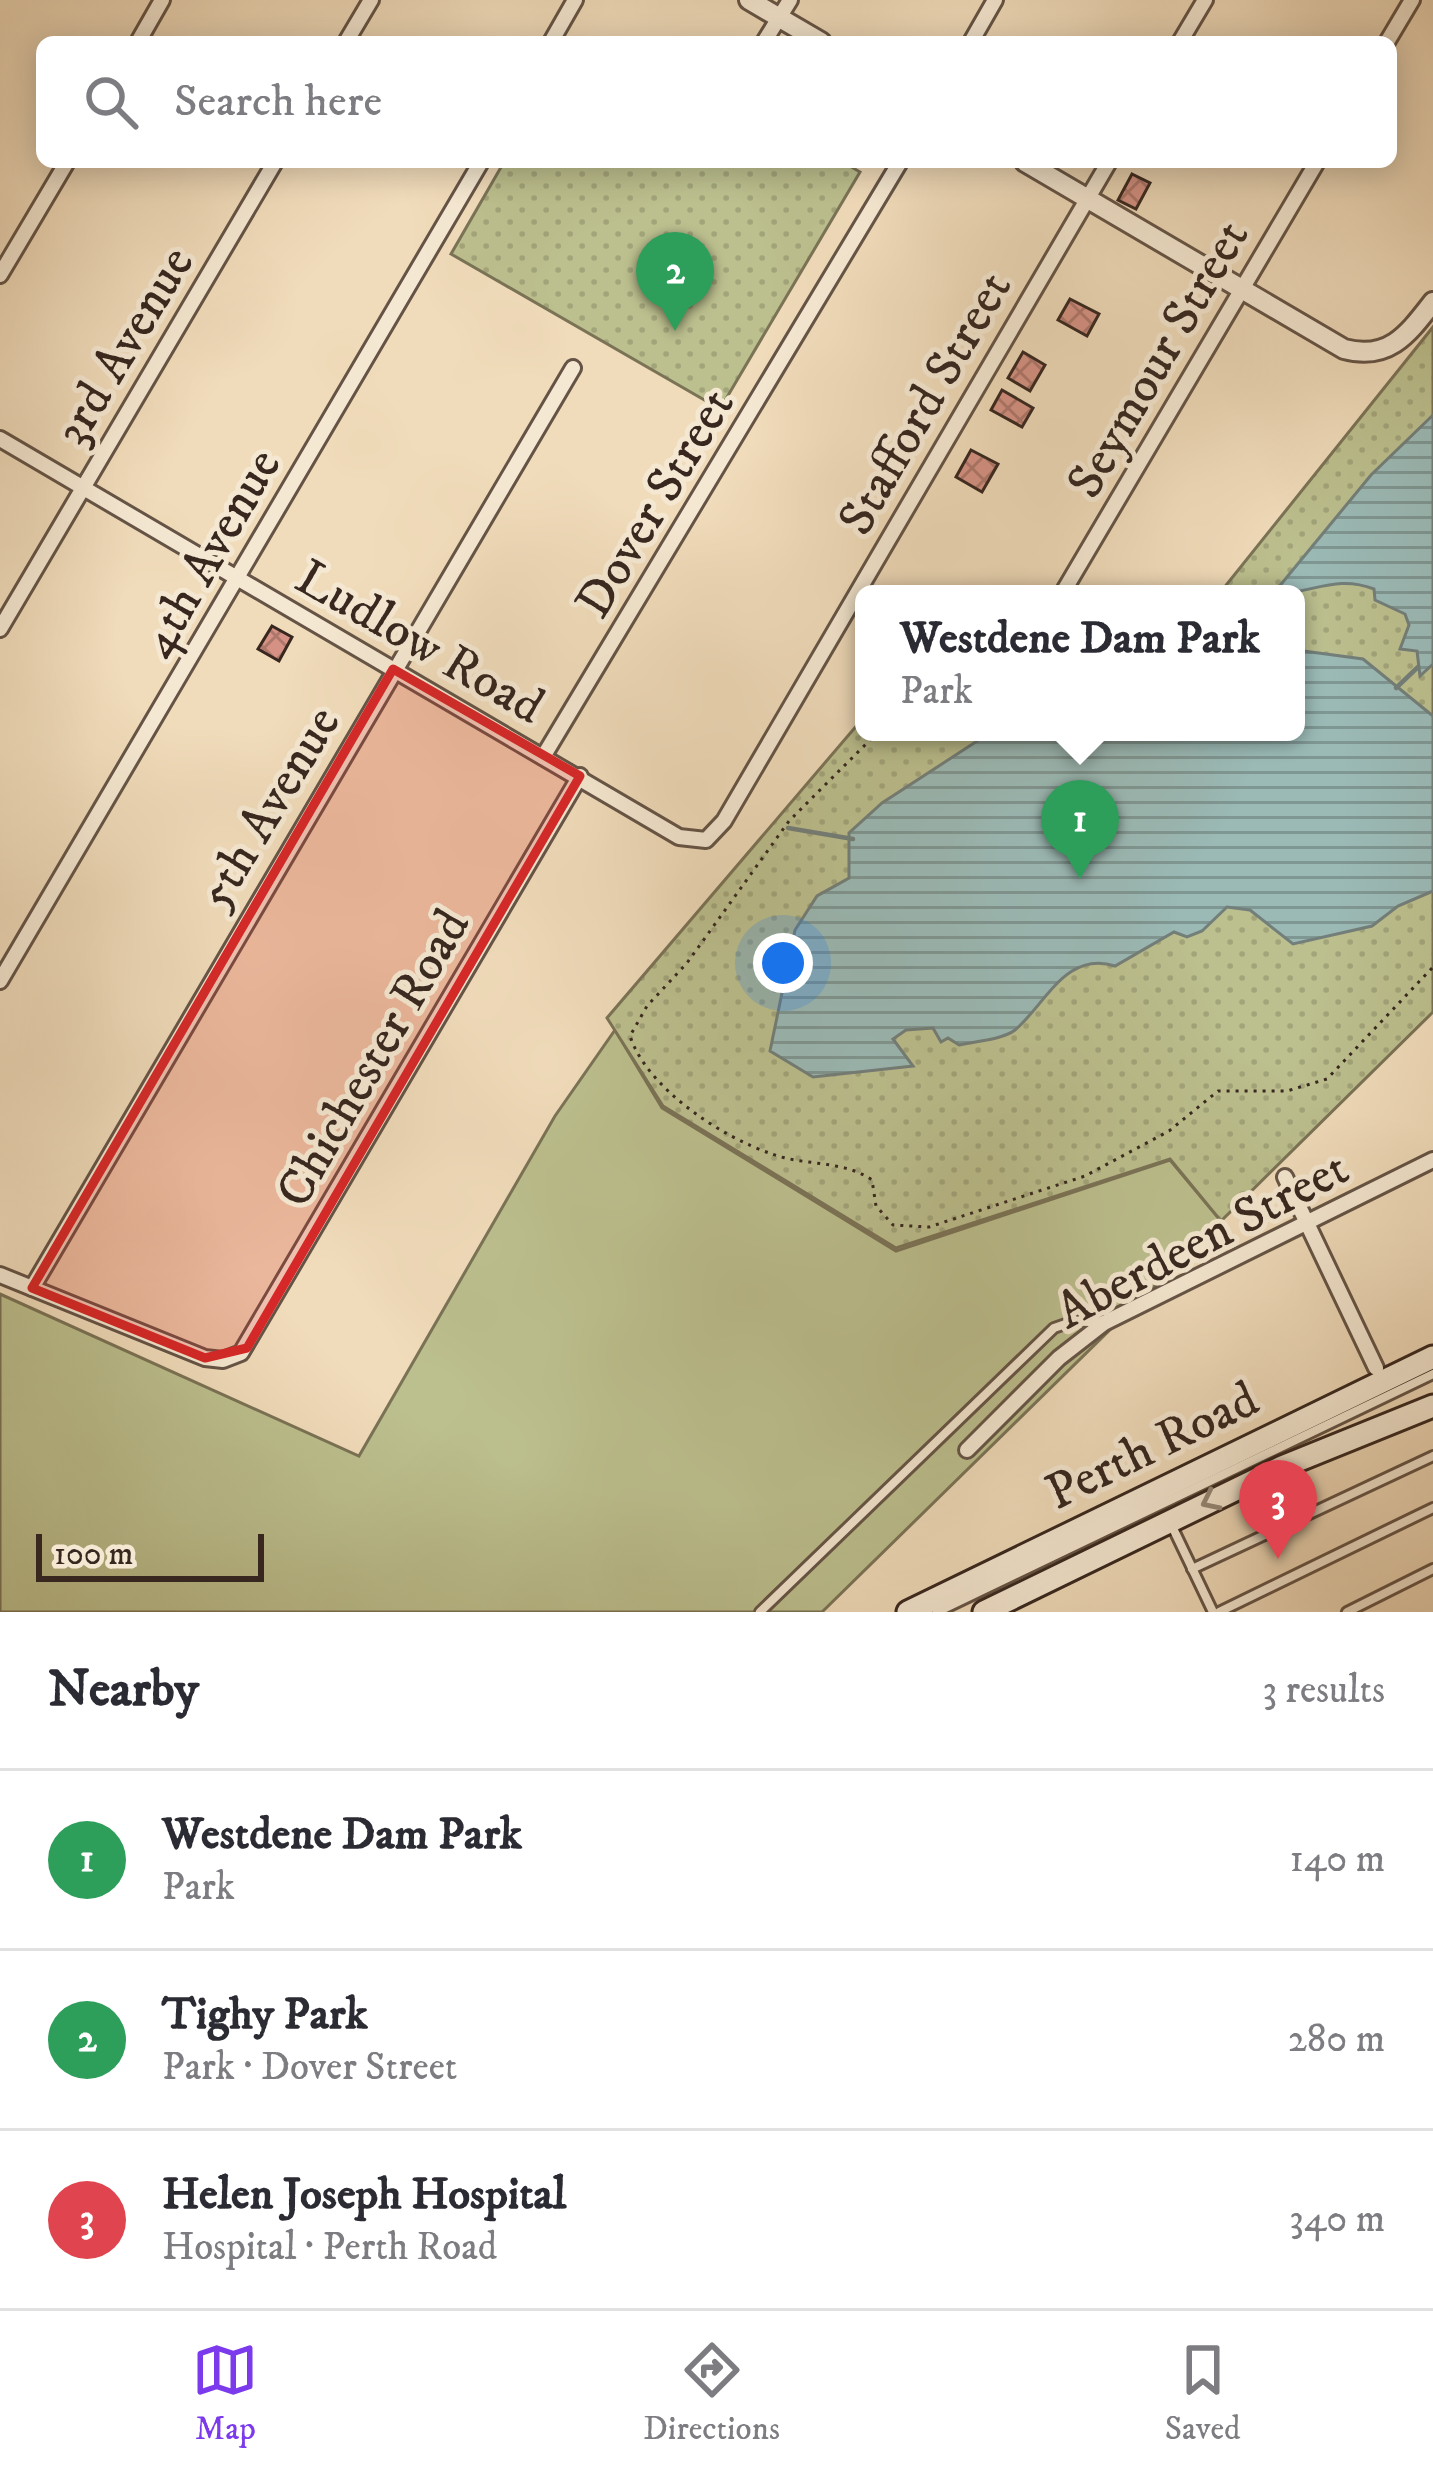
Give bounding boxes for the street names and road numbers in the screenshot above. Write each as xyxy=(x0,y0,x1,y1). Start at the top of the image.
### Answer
street label: Seymour Street xyxy=(1053,209,1264,510)
street label: 3rd Avenue xyxy=(40,235,209,458)
street label: Stafford Street xyxy=(824,260,1027,547)
street label: Dover Street xyxy=(562,377,749,630)
street label: 4th Avenue xyxy=(125,438,296,669)
street label: Ludlow Road xyxy=(284,546,555,740)
street label: 5th Avenue xyxy=(184,695,355,922)
street label: Chichester Road xyxy=(263,898,485,1219)
street label: Aberdeen Street xyxy=(1045,1137,1360,1345)
street label: Perth Road xyxy=(1036,1368,1270,1526)

